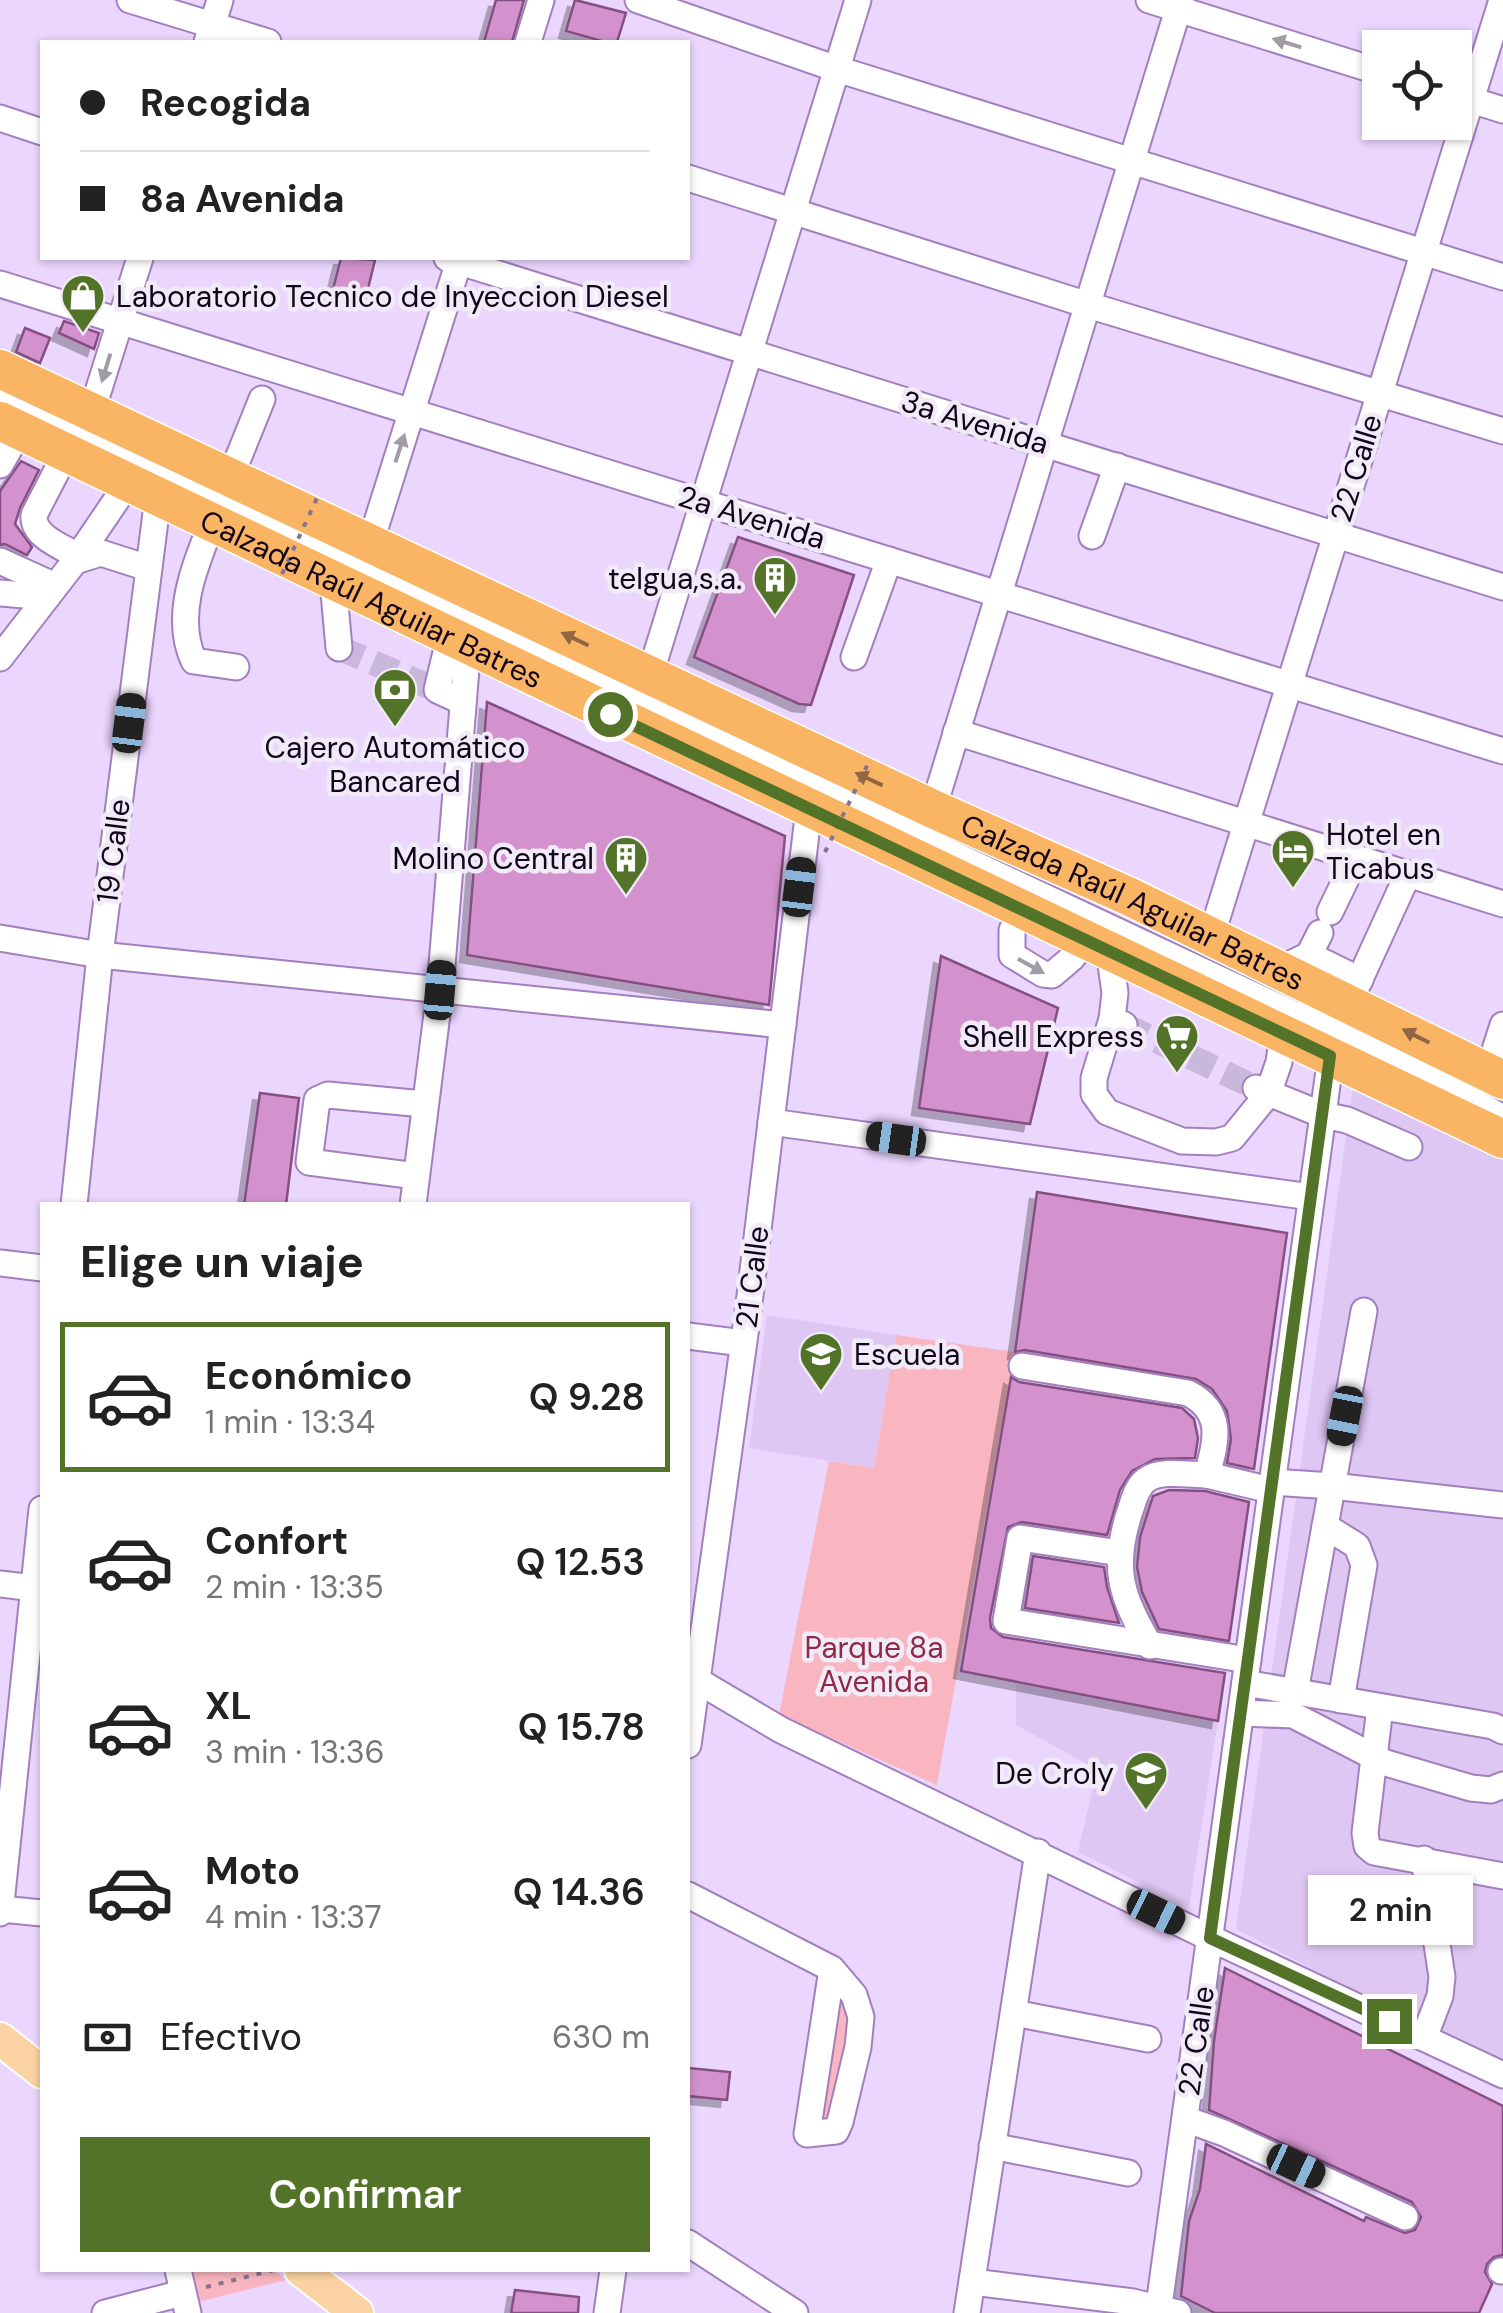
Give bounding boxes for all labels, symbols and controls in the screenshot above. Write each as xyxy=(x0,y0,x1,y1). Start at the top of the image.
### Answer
map controls xyxy=(1362,30,1472,140)
button: locate xyxy=(1362,30,1472,140)
one-way arrow xyxy=(1271,35,1302,50)
text: Recogida xyxy=(140,78,311,128)
text: 8a Avenida xyxy=(140,174,345,224)
shop icon: Laboratorio Tecnico de Inyeccion Diesel xyxy=(60,273,106,334)
place label: Laboratorio Tecnico de Inyeccion Diesel xyxy=(116,277,669,316)
one-way arrow xyxy=(97,353,112,383)
street label: 3a Avenida xyxy=(897,381,1053,463)
street label: 22 Calle xyxy=(1321,409,1391,527)
one-way arrow xyxy=(394,433,409,463)
street label: 2a Avenida xyxy=(674,476,830,558)
street label: Calzada Raúl Aguilar Batres xyxy=(194,500,549,697)
building icon: telgua,s.a. xyxy=(752,555,798,616)
place label: telgua,s.a. xyxy=(608,559,742,598)
one-way arrow xyxy=(560,631,589,648)
bank icon: Cajero Automático Bancared xyxy=(372,667,418,728)
car xyxy=(110,691,148,755)
route start xyxy=(588,692,633,737)
place label: Cajero Automático Bancared xyxy=(265,728,525,801)
one-way arrow xyxy=(854,770,883,787)
street label: 19 Calle xyxy=(87,797,139,905)
street label: Calzada Raúl Aguilar Batres xyxy=(955,805,1311,999)
place label: Hotel en Ticabus xyxy=(1326,815,1441,888)
hotel icon: Hotel en Ticabus xyxy=(1270,828,1316,889)
building icon: Molino Central xyxy=(603,835,649,896)
place label: Molino Central xyxy=(392,839,594,878)
car xyxy=(780,855,818,919)
one-way arrow xyxy=(1017,957,1046,974)
car xyxy=(422,959,458,1021)
supermarket icon: Shell Express xyxy=(1154,1013,1200,1074)
place label: Shell Express xyxy=(963,1017,1144,1056)
one-way arrow xyxy=(1401,1028,1430,1045)
car xyxy=(864,1120,928,1158)
street label: 21 Calle xyxy=(726,1224,778,1330)
text: Elige un viaje xyxy=(80,1232,364,1291)
school or university icon: Escuela xyxy=(798,1331,844,1392)
place label: Escuela xyxy=(854,1335,960,1374)
text: Económico xyxy=(205,1351,412,1401)
icon: car xyxy=(85,1352,175,1442)
text: Q 9.28 xyxy=(529,1372,645,1422)
car xyxy=(1325,1384,1365,1448)
text: 1 min · 13:34 xyxy=(205,1401,375,1443)
text: Confort xyxy=(205,1516,348,1566)
icon: car xyxy=(85,1517,175,1607)
text: Q 12.53 xyxy=(516,1537,645,1587)
text: 2 min · 13:35 xyxy=(205,1566,384,1608)
park label: Parque 8a Avenida xyxy=(804,1628,944,1701)
text: XL xyxy=(205,1681,252,1731)
icon: car xyxy=(85,1682,175,1772)
text: Q 15.78 xyxy=(518,1702,645,1752)
text: 3 min · 13:36 xyxy=(205,1731,385,1773)
school or university icon: De Croly xyxy=(1123,1750,1169,1811)
place label: De Croly xyxy=(995,1754,1114,1793)
text: Moto xyxy=(205,1846,300,1896)
icon: car xyxy=(85,1847,175,1937)
text: Q 14.36 xyxy=(513,1867,645,1917)
callout: 2 min xyxy=(1306,1876,1472,1946)
car xyxy=(1122,1885,1190,1939)
text: 2 min xyxy=(1349,1889,1432,1931)
text: 4 min · 13:37 xyxy=(205,1896,382,1938)
street label: 22 Calle xyxy=(1169,1983,1223,2099)
route end xyxy=(1367,1999,1412,2044)
icon: cash xyxy=(80,2010,135,2065)
text: Efectivo xyxy=(160,2012,302,2062)
text: 630 m xyxy=(552,2016,650,2058)
button: Confirmar xyxy=(80,2137,650,2252)
car xyxy=(1262,2140,1330,2192)

